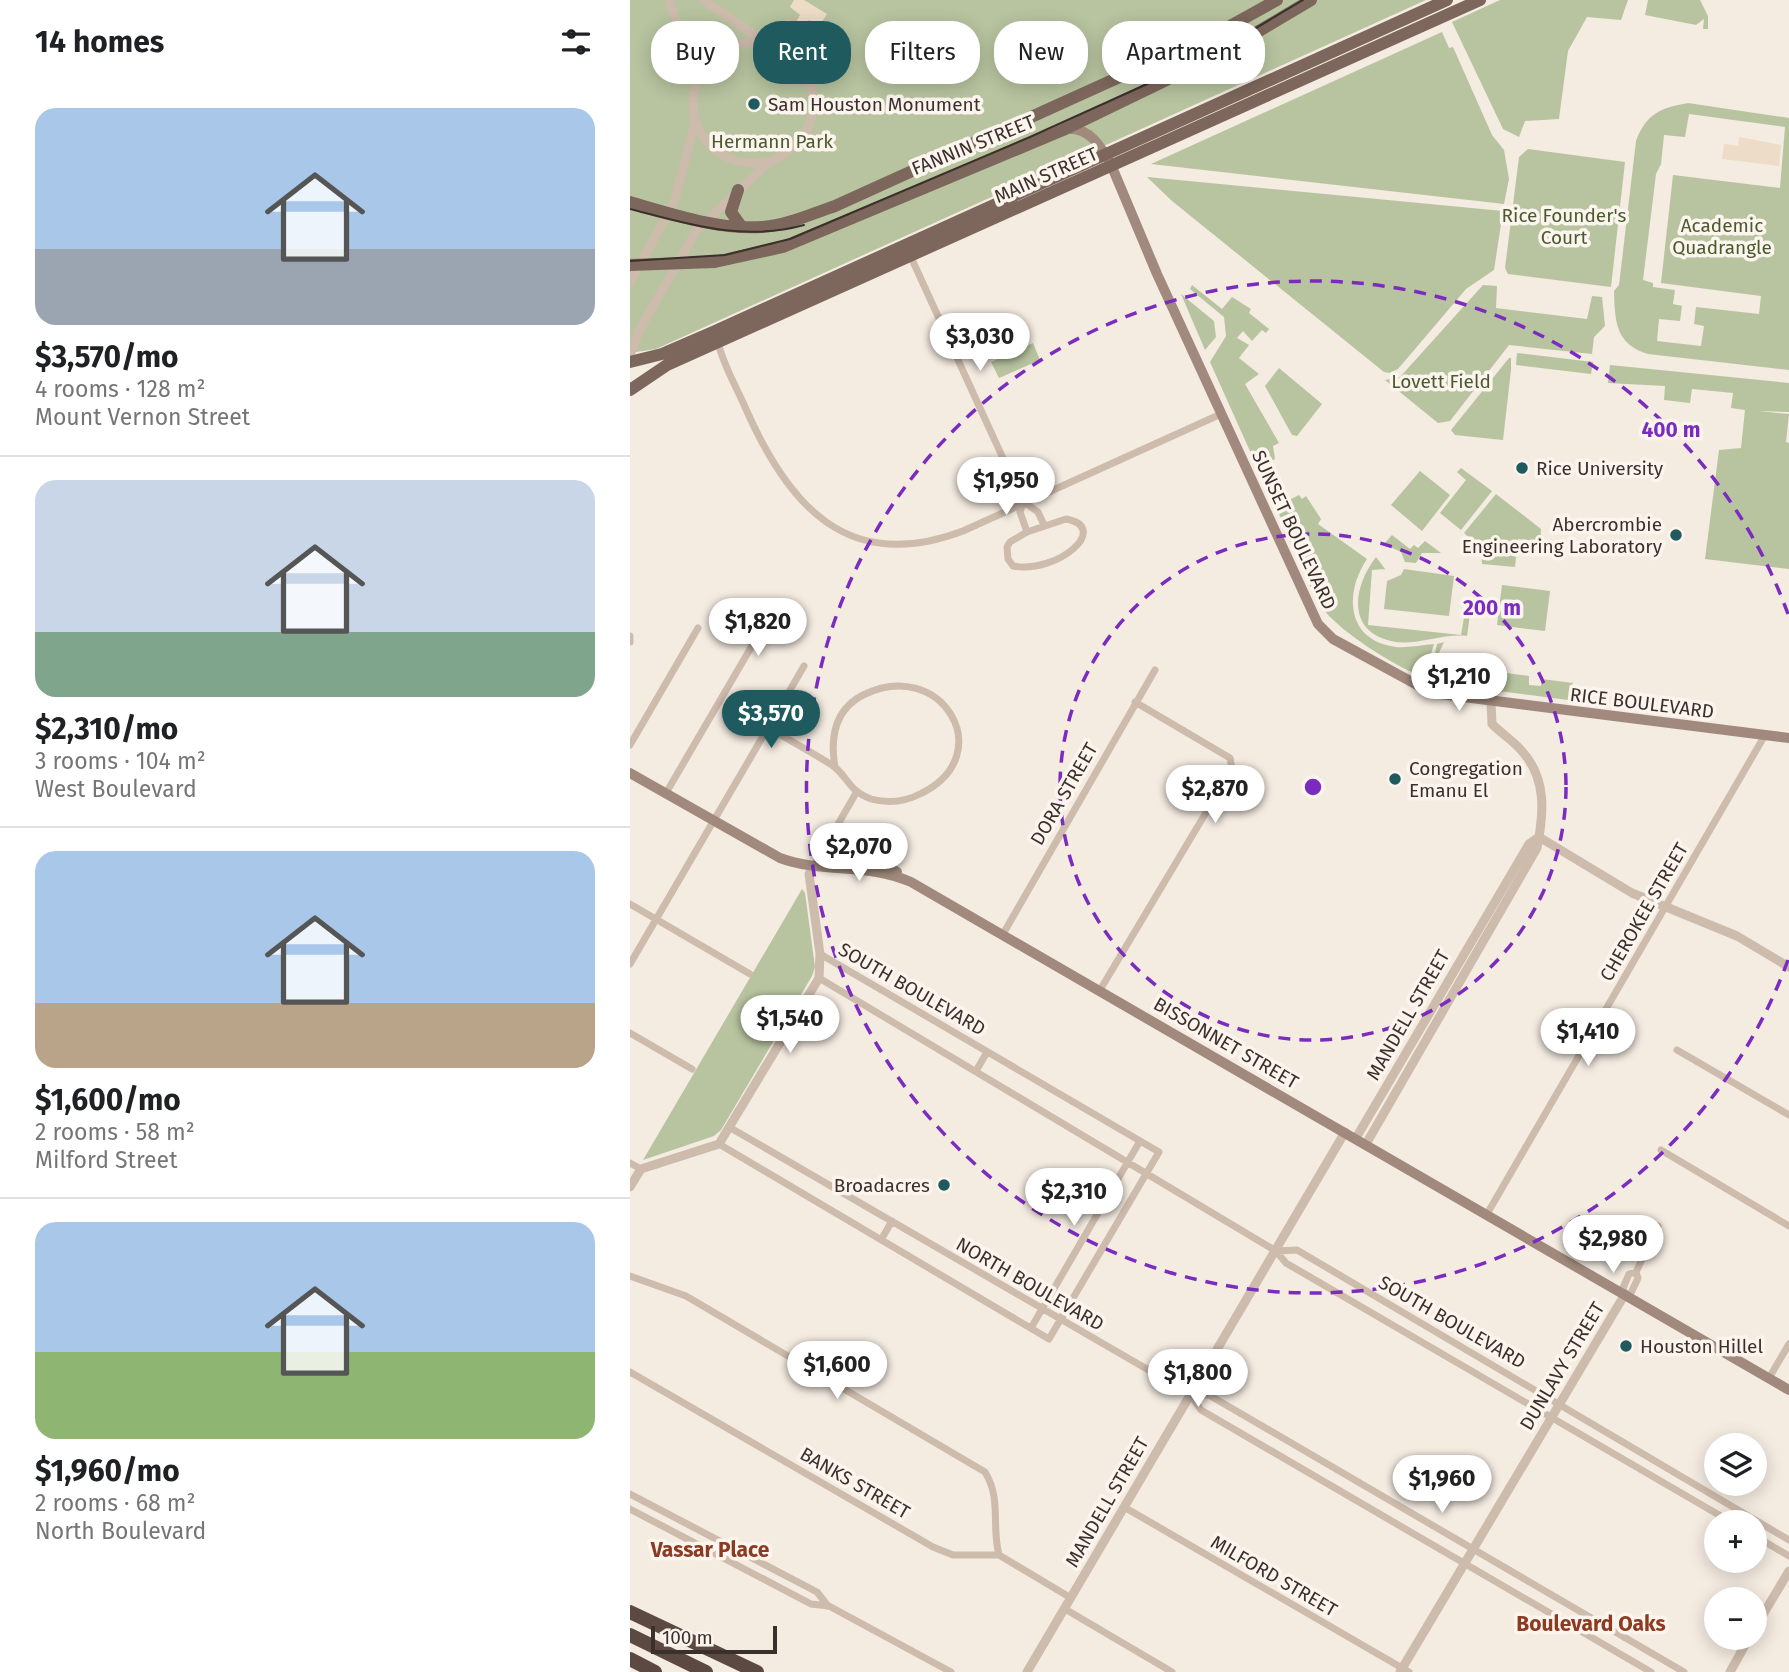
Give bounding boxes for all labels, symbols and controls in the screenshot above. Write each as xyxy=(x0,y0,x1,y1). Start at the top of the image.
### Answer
chip: Buy xyxy=(651,21,739,84)
chip: Rent xyxy=(753,21,851,84)
chip: Filters xyxy=(865,21,980,84)
chip: New xyxy=(994,21,1088,84)
chip: Apartment xyxy=(1102,21,1265,84)
icon: filters xyxy=(557,23,595,61)
text: 14 homes xyxy=(35,24,164,60)
place label: Sam Houston Monument xyxy=(768,93,981,116)
marker: Sam Houston Monument xyxy=(746,96,762,112)
street label: FANNIN STREET xyxy=(908,110,1038,180)
park label: Hermann Park xyxy=(711,130,833,153)
street label: MAIN STREET xyxy=(991,142,1101,208)
icon: home xyxy=(252,154,378,280)
park label: Rice Founder's Court xyxy=(1502,204,1627,249)
park label: Academic Quadrangle xyxy=(1672,214,1772,259)
pin: $3,030 xyxy=(923,314,1037,373)
text: $3,030 xyxy=(946,322,1014,350)
text: $3,570/mo xyxy=(35,339,179,375)
park label: Lovett Field xyxy=(1391,370,1491,393)
text: 4 rooms · 128 m² xyxy=(35,375,205,403)
text: Mount Vernon Street xyxy=(35,403,250,431)
text: 400 m xyxy=(1641,417,1701,443)
street label: SUNSET BOULEVARD xyxy=(1247,447,1341,613)
place label: Rice University xyxy=(1536,457,1664,480)
pin: $1,950 xyxy=(949,458,1063,517)
marker: Rice University xyxy=(1514,460,1530,476)
text: $1,950 xyxy=(973,466,1039,494)
place label: Abercrombie Engineering Laboratory xyxy=(1462,513,1663,558)
icon: home xyxy=(252,526,378,652)
marker: Abercrombie Engineering Laboratory xyxy=(1668,527,1684,543)
text: 200 m xyxy=(1463,595,1521,621)
pin: $1,820 xyxy=(701,598,815,658)
text: $1,820 xyxy=(725,607,791,635)
pin: $1,210 xyxy=(1402,654,1516,713)
text: $1,210 xyxy=(1427,662,1491,690)
street label: RICE BOULEVARD xyxy=(1569,683,1715,723)
pin: $3,570 xyxy=(714,690,828,750)
text: $3,570 xyxy=(738,699,804,727)
text: $2,310/mo xyxy=(35,711,178,747)
street label: DORA STREET xyxy=(1025,739,1103,849)
text: 3 rooms · 104 m² xyxy=(35,747,206,775)
place label: Congregation Emanu El xyxy=(1409,757,1523,802)
pin: $2,870 xyxy=(1158,766,1272,825)
marker: Congregation Emanu El xyxy=(1387,771,1403,787)
text: $2,870 xyxy=(1182,774,1248,802)
text: West Boulevard xyxy=(35,775,197,803)
centre of rings xyxy=(1301,775,1325,799)
pin: $2,070 xyxy=(802,824,916,883)
text: $2,070 xyxy=(826,832,892,860)
street label: CHEROKEE STREET xyxy=(1595,838,1693,985)
icon: home xyxy=(252,897,378,1023)
street label: SOUTH BOULEVARD xyxy=(835,938,989,1040)
street label: MANDELL STREET xyxy=(1361,946,1455,1084)
street label: BISSONNET STREET xyxy=(1150,992,1303,1094)
pin: $1,540 xyxy=(733,996,847,1055)
text: $1,540 xyxy=(757,1004,824,1032)
pin: $1,410 xyxy=(1531,1009,1645,1068)
text: $1,410 xyxy=(1557,1017,1619,1045)
text: $1,600/mo xyxy=(35,1082,181,1118)
text: 2 rooms · 58 m² xyxy=(35,1118,195,1146)
text: Milford Street xyxy=(35,1146,177,1174)
pin: $2,310 xyxy=(1017,1168,1131,1228)
place label: Broadacres xyxy=(834,1174,930,1197)
marker: Broadacres xyxy=(936,1177,952,1193)
text: $2,310 xyxy=(1041,1177,1107,1205)
pin: $2,980 xyxy=(1556,1216,1670,1275)
text: $2,980 xyxy=(1578,1224,1648,1252)
street label: NORTH BOULEVARD xyxy=(952,1232,1108,1336)
icon: home xyxy=(252,1268,378,1394)
street label: SOUTH BOULEVARD xyxy=(1375,1271,1529,1373)
street label: DUNLAVY STREET xyxy=(1515,1298,1609,1434)
place label: Houston Hillel xyxy=(1640,1335,1763,1358)
marker: Houston Hillel xyxy=(1618,1338,1634,1354)
pin: $1,600 xyxy=(780,1342,894,1401)
text: $1,600 xyxy=(803,1350,871,1378)
pin: $1,800 xyxy=(1141,1350,1255,1409)
text: $1,800 xyxy=(1164,1358,1232,1386)
street label: MANDELL STREET xyxy=(1060,1433,1154,1571)
map controls xyxy=(1704,1433,1767,1650)
button: layers xyxy=(1704,1433,1767,1496)
street label: BANKS STREET xyxy=(796,1442,914,1524)
text: $1,960/mo xyxy=(35,1453,180,1489)
pin: $1,960 xyxy=(1385,1456,1499,1515)
text: $1,960 xyxy=(1409,1464,1475,1492)
text: 2 rooms · 68 m² xyxy=(35,1489,196,1517)
button: + xyxy=(1704,1510,1767,1573)
text: North Boulevard xyxy=(35,1517,206,1545)
street label: MILFORD STREET xyxy=(1207,1530,1341,1622)
district label: Vassar Place xyxy=(650,1537,770,1563)
button: − xyxy=(1704,1587,1767,1650)
district label: Boulevard Oaks xyxy=(1516,1611,1666,1637)
scale bar xyxy=(651,1623,777,1655)
text: 100 m xyxy=(662,1626,713,1649)

